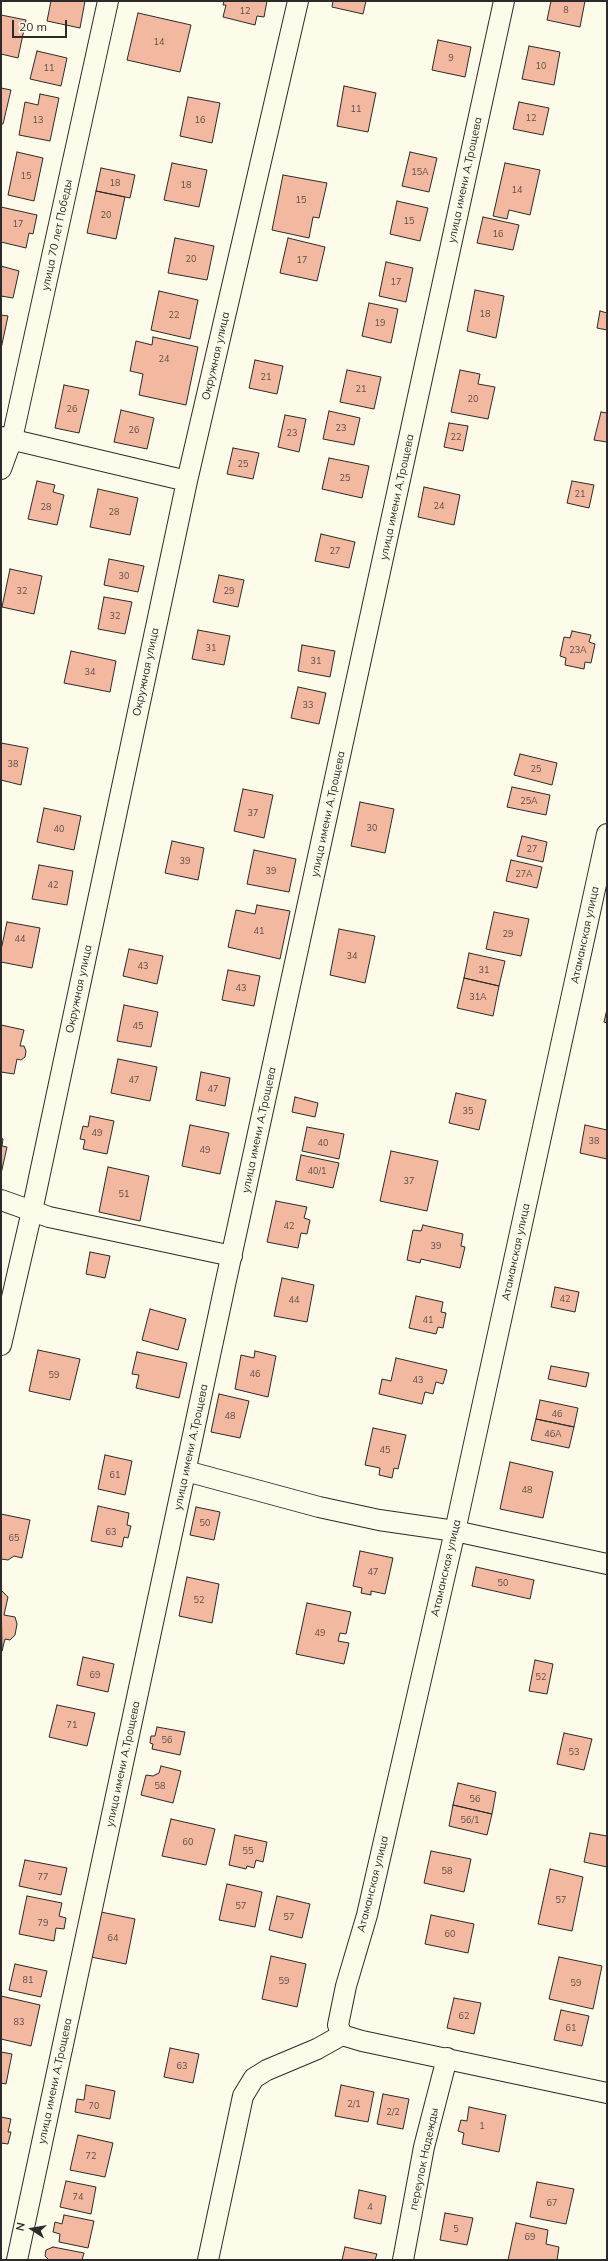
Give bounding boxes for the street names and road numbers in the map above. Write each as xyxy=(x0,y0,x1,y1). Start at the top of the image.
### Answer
street label: улица имени А.Трощева xyxy=(445,116,485,244)
street label: улица 70 лет Победы xyxy=(39,178,75,292)
street label: Окружная улица xyxy=(199,311,233,401)
street label: улица имени А.Трощева xyxy=(377,433,417,561)
street label: Окружная улица xyxy=(130,627,162,717)
street label: улица имени А.Трощева xyxy=(308,750,348,878)
street label: Атаманская улица xyxy=(568,885,602,985)
street label: Окружная улица xyxy=(63,944,95,1034)
street label: улица имени А.Трощева xyxy=(239,1066,279,1194)
street label: Атаманская улица xyxy=(499,1202,533,1302)
street label: улица имени А.Трощева xyxy=(171,1383,211,1511)
street label: Атаманская улица xyxy=(428,1518,464,1618)
street label: улица имени А.Трощева xyxy=(103,1700,143,1828)
street label: Атаманская улица xyxy=(355,1834,391,1934)
street label: улица имени А.Трощева xyxy=(35,2017,75,2145)
street label: переулок Надежды xyxy=(407,2107,441,2211)

